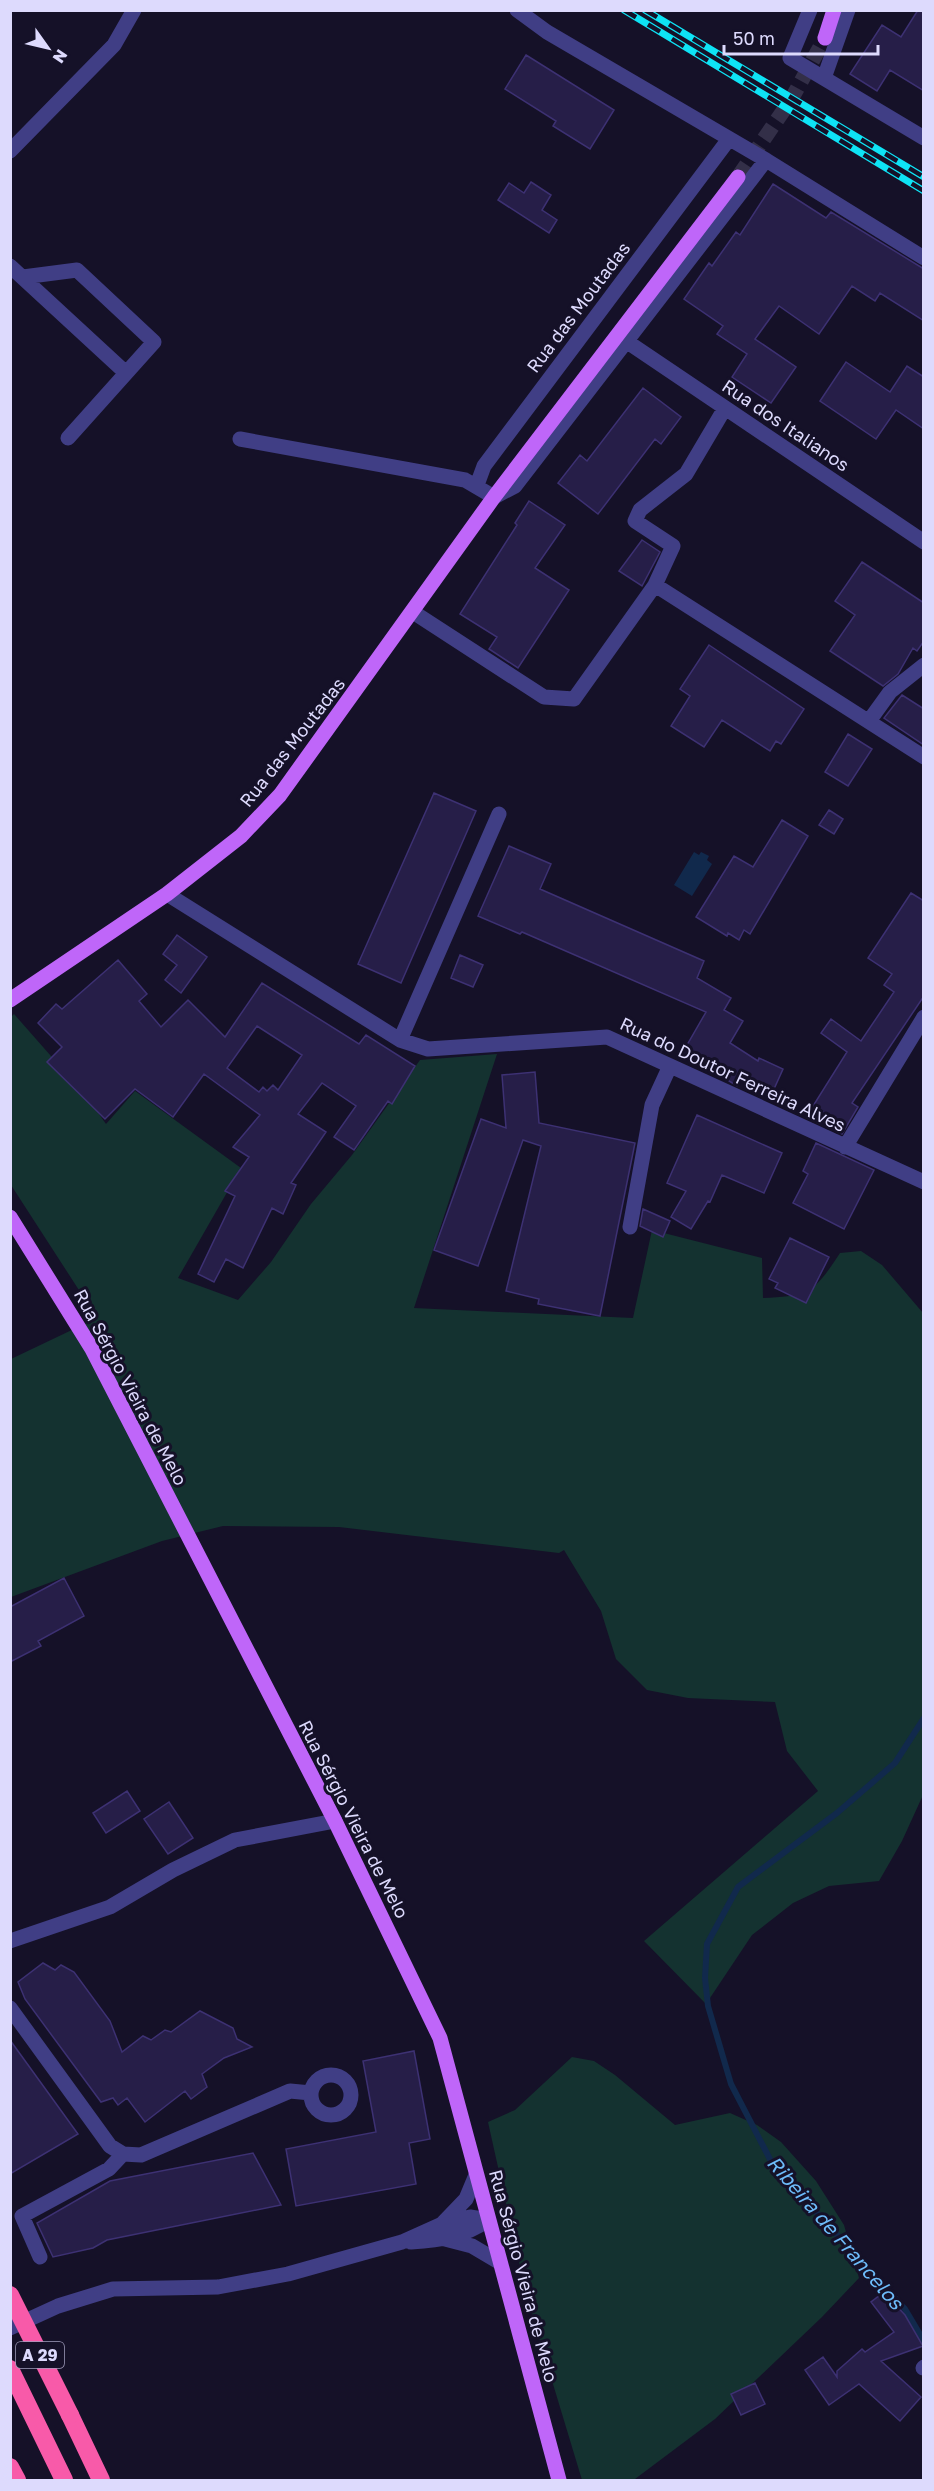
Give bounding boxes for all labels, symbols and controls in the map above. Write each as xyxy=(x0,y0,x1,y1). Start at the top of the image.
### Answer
north arrow xyxy=(18,18,78,78)
scale bar xyxy=(724,18,878,56)
text: 50 m xyxy=(733,27,775,49)
text: N xyxy=(49,46,72,67)
street label: Rua das Moutadas xyxy=(522,237,634,377)
street label: Rua dos Italianos xyxy=(718,374,854,476)
street label: Rua das Moutadas xyxy=(235,673,349,811)
street label: Rua do Doutor Ferreira Alves xyxy=(617,1012,849,1136)
street label: Rua Sérgio Vieira de Melo xyxy=(70,1285,192,1489)
street label: Rua Sérgio Vieira de Melo xyxy=(294,1716,414,1922)
water label: Ribeira de Francelos xyxy=(763,2150,910,2315)
street label: Rua Sérgio Vieira de Melo xyxy=(485,2167,563,2385)
road number: A 29 xyxy=(16,2342,64,2368)

